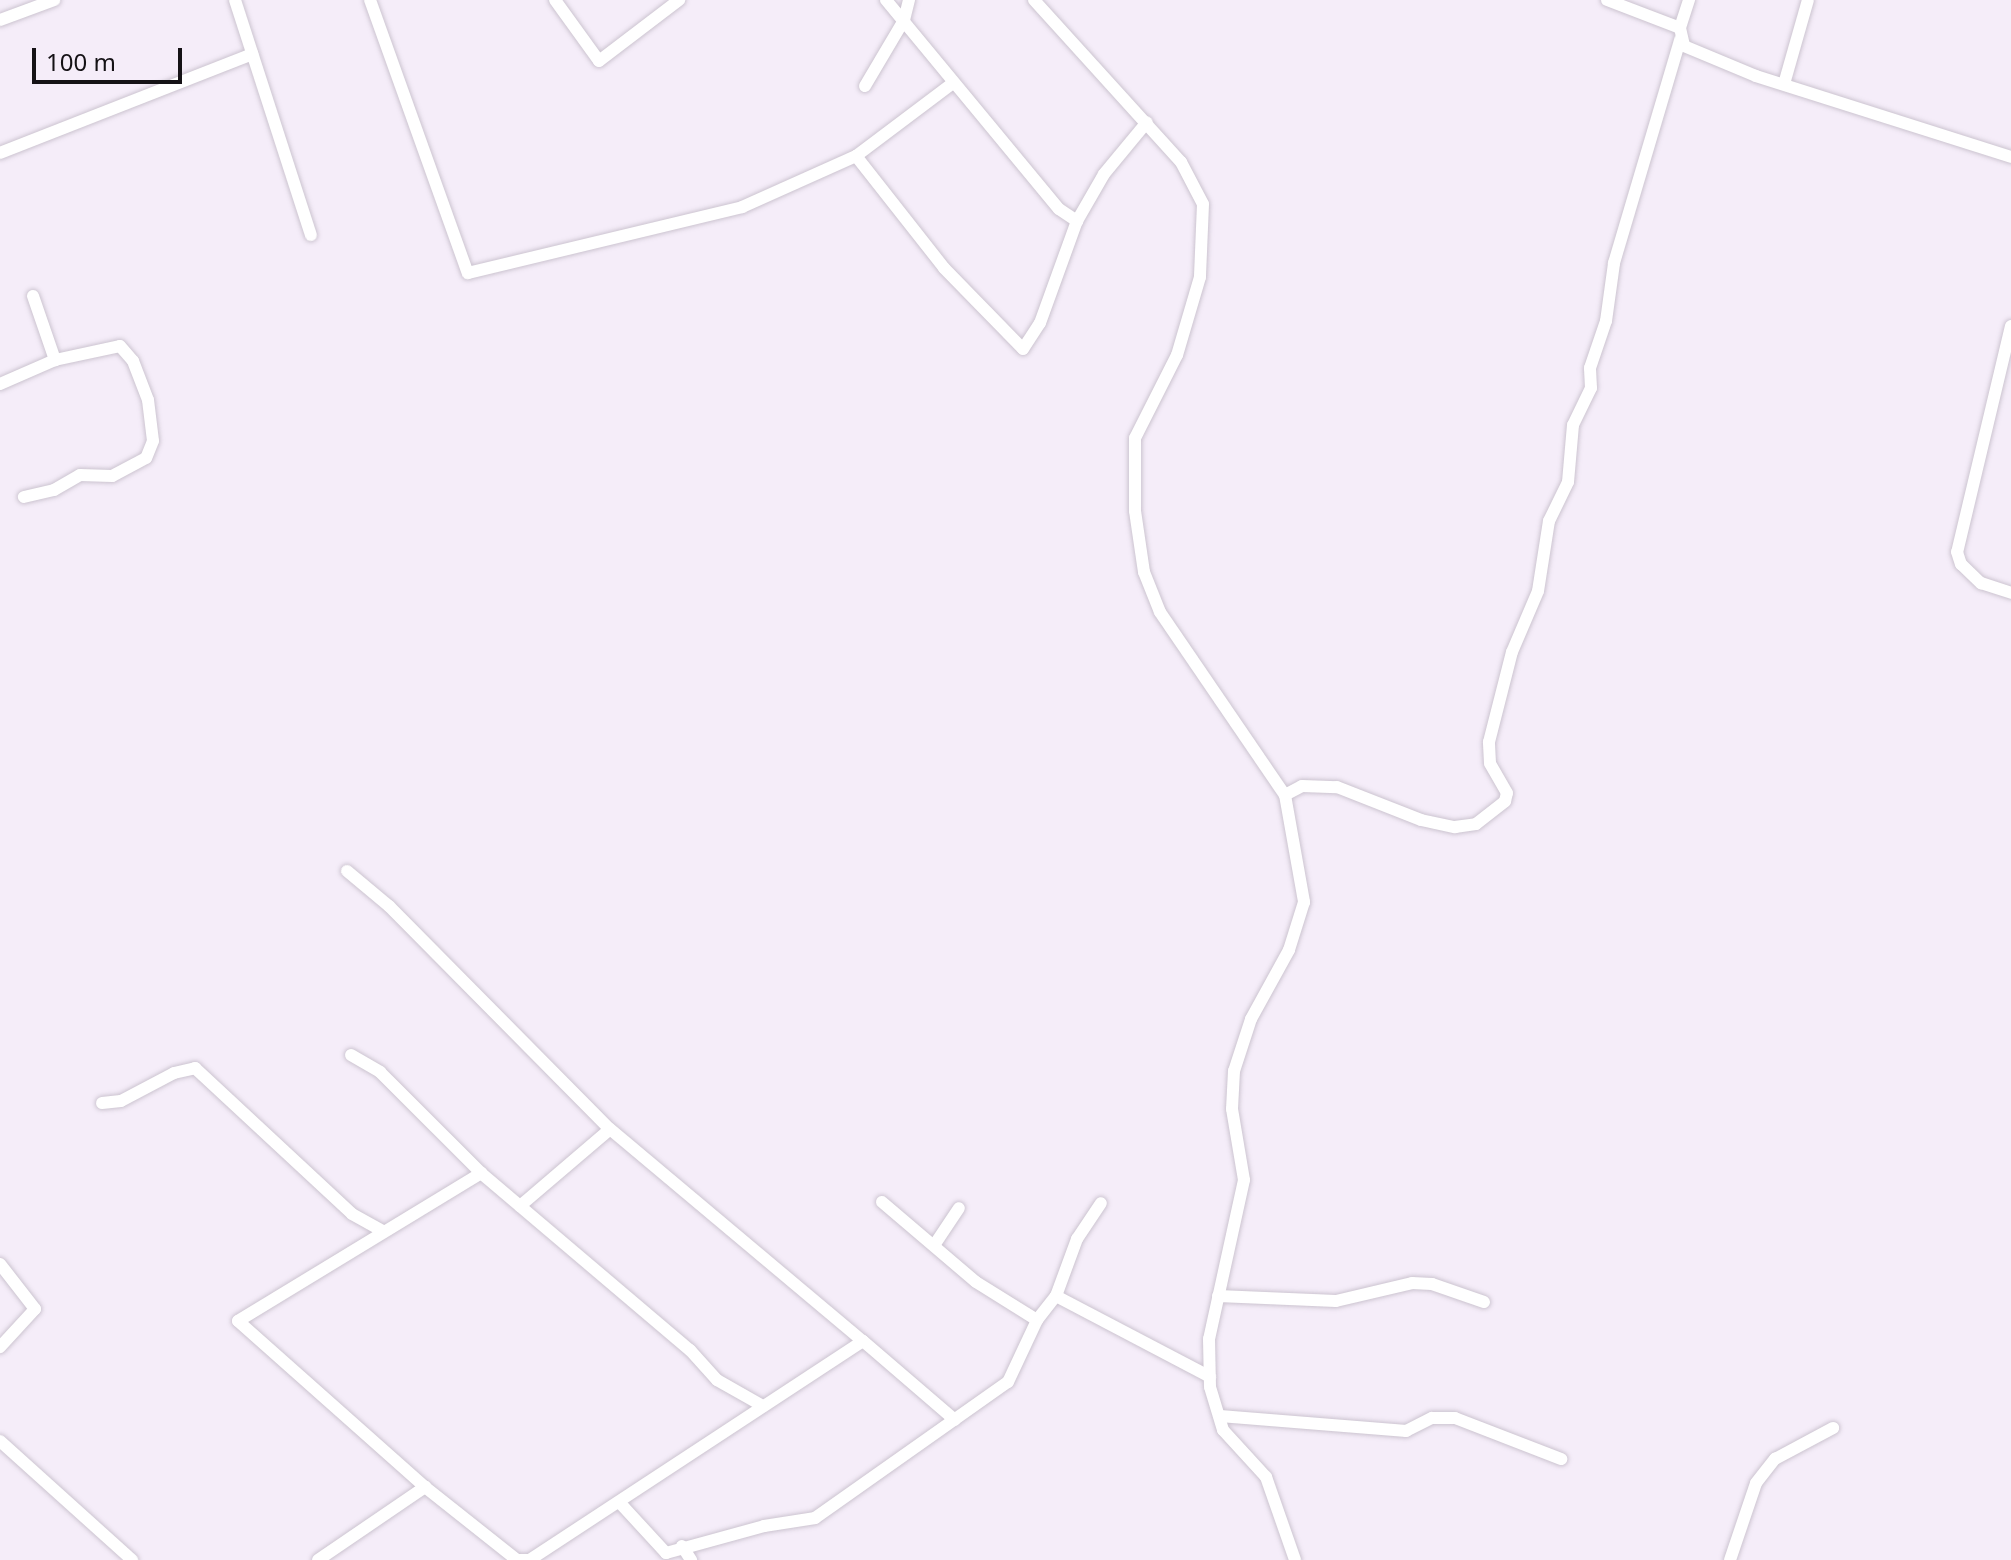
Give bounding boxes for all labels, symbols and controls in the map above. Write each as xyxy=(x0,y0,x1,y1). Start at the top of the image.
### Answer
scale bar xyxy=(36,32,186,82)
text: 100 m xyxy=(46,45,116,78)

